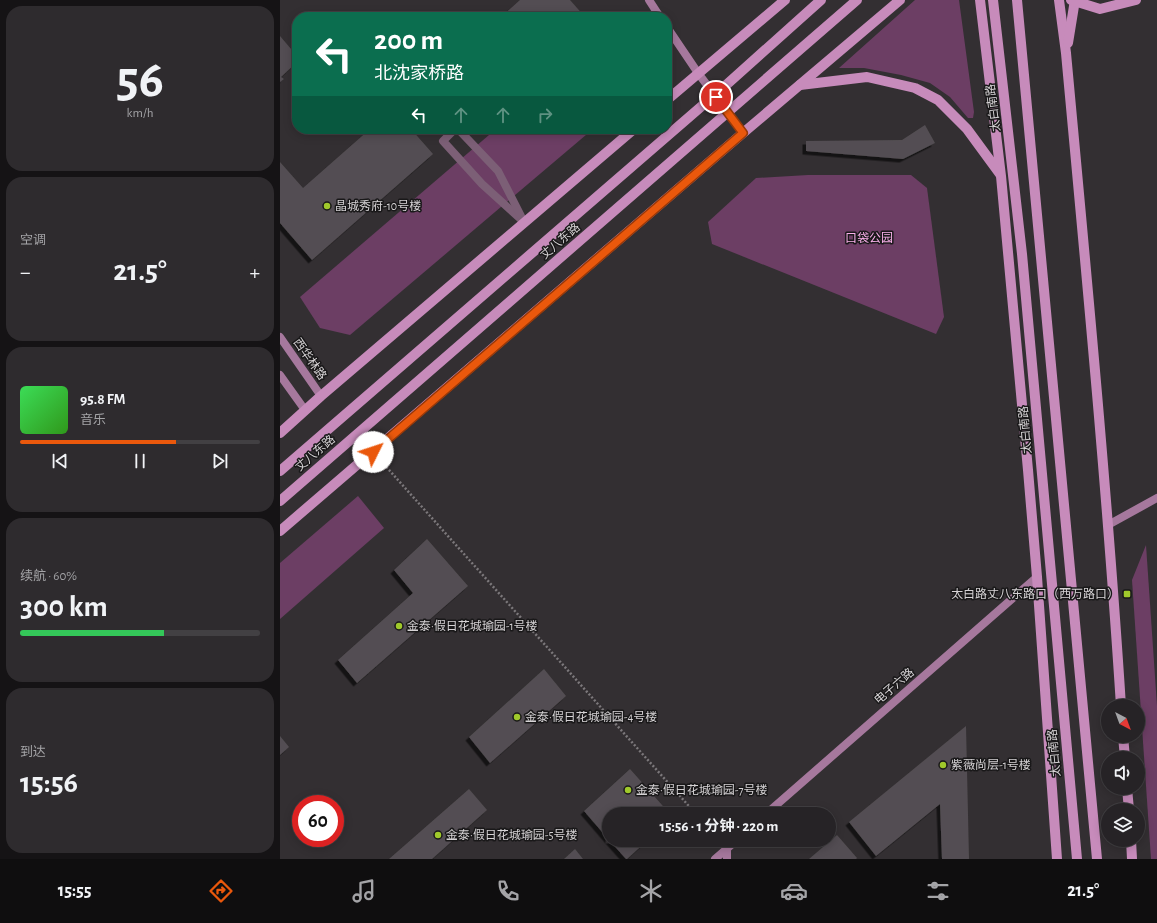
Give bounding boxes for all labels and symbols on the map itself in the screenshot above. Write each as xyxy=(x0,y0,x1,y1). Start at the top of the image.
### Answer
pin xyxy=(699,80,733,114)
street label: 太白南路 xyxy=(983,83,1002,133)
place label: 晶城秀府-10号楼 xyxy=(335,199,421,212)
marker: 晶城秀府-10号楼 xyxy=(322,201,332,211)
street label: 丈八东路 xyxy=(537,220,582,261)
park label: 口袋公园 xyxy=(845,232,893,244)
street label: 西华林路 xyxy=(291,335,330,382)
street label: 太白南路 xyxy=(1016,406,1033,455)
position arrow xyxy=(352,431,394,473)
street label: 丈八东路 xyxy=(292,432,337,473)
place label: 太白路丈八东路口（西万路口） xyxy=(951,587,1119,600)
marker: 太白路丈八东路口（西万路口） xyxy=(1122,589,1132,599)
place label: 金泰·假日花城瑜园-1号楼 xyxy=(407,619,538,632)
marker: 金泰·假日花城瑜园-1号楼 xyxy=(394,621,404,631)
street label: 电子六路 xyxy=(871,665,916,706)
north arrow xyxy=(1101,699,1145,743)
place label: 金泰·假日花城瑜园-4号楼 xyxy=(525,710,657,723)
marker: 金泰·假日花城瑜园-4号楼 xyxy=(512,712,522,722)
street label: 太白南路 xyxy=(1045,729,1062,778)
place label: 紫薇尚层-1号楼 xyxy=(951,759,1031,771)
marker: 紫薇尚层-1号楼 xyxy=(938,760,948,770)
place label: 金泰·假日花城瑜园-7号楼 xyxy=(636,783,767,796)
marker: 金泰·假日花城瑜园-7号楼 xyxy=(623,785,633,795)
speed limit sign: 60 xyxy=(292,795,344,847)
place label: 金泰·假日花城瑜园-5号楼 xyxy=(446,828,577,841)
marker: 金泰·假日花城瑜园-5号楼 xyxy=(433,830,443,840)

